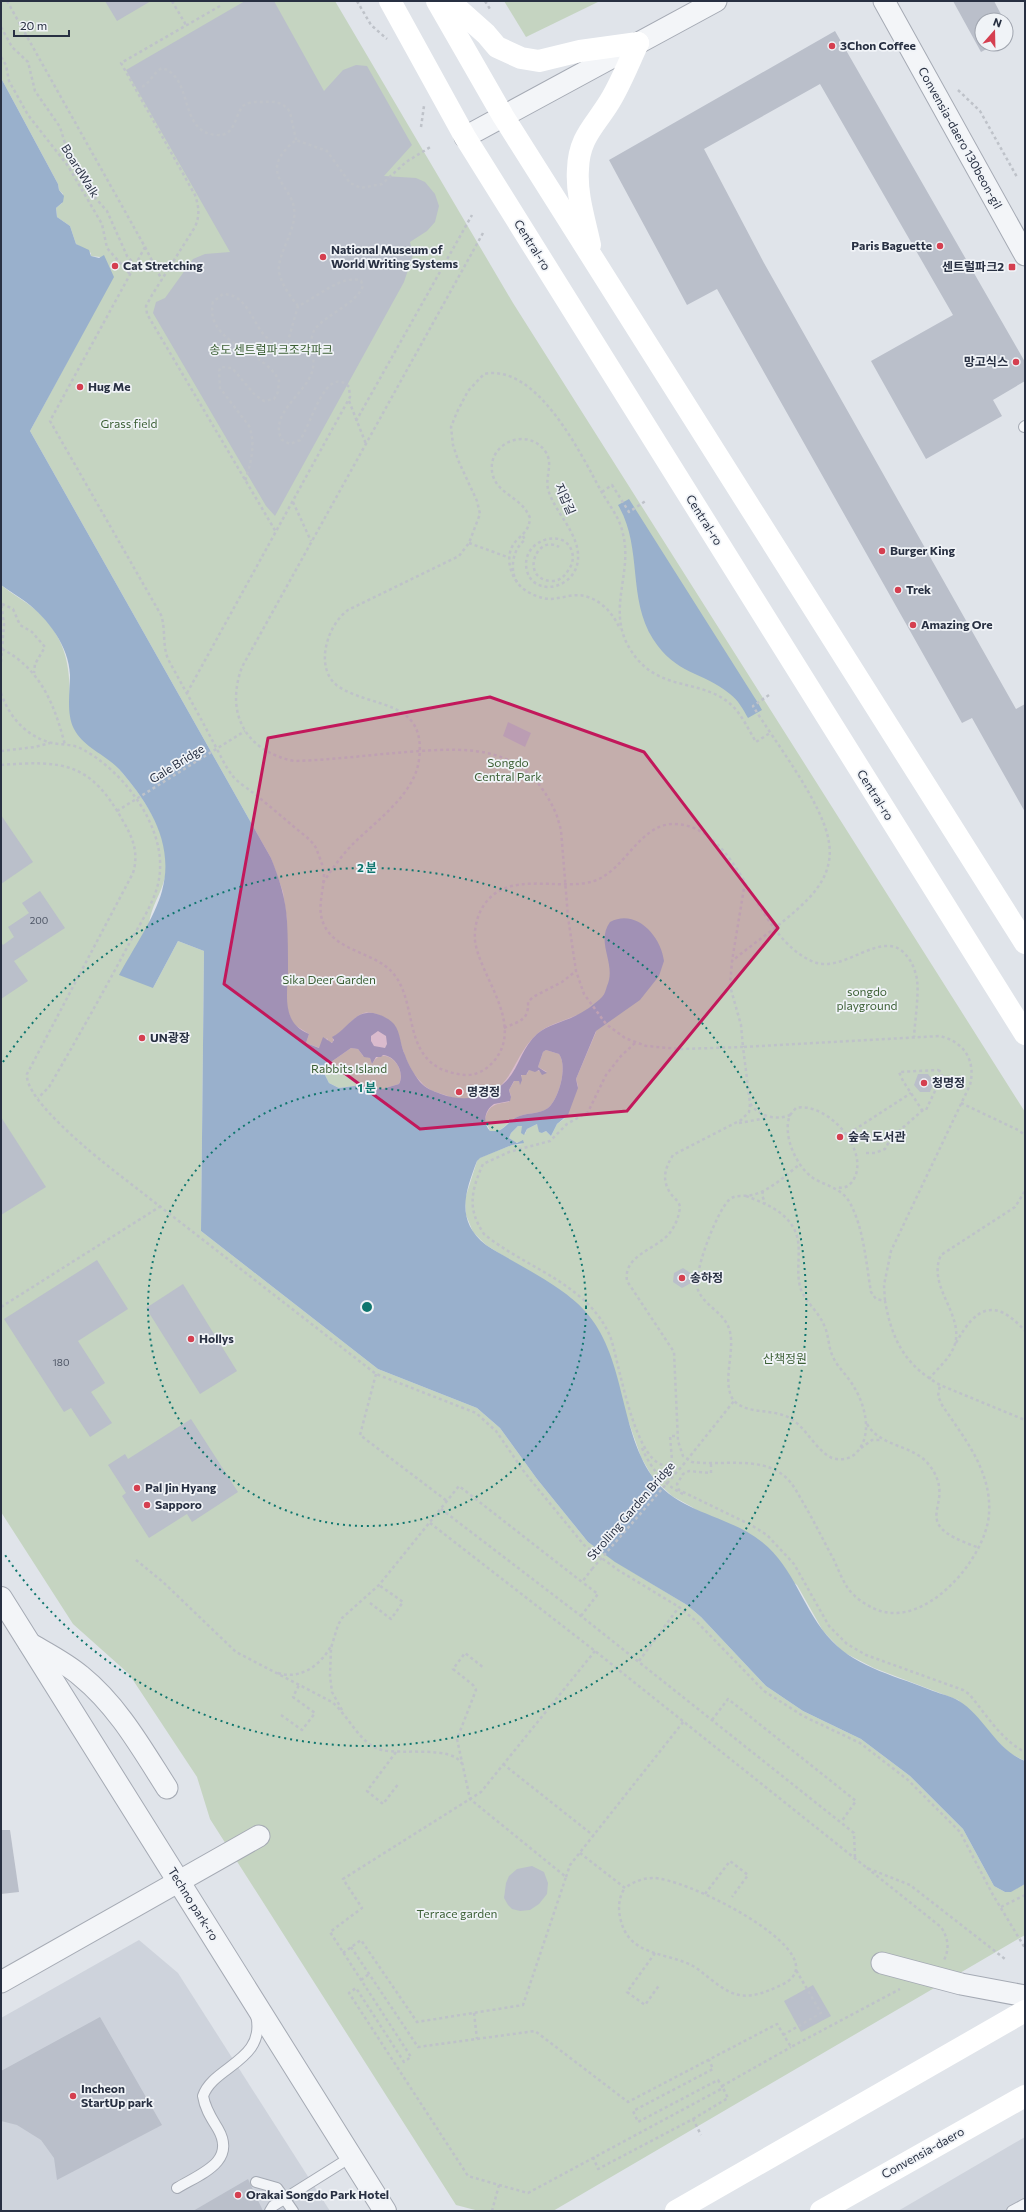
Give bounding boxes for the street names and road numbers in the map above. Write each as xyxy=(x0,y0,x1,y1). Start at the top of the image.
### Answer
street label: Convensia-daero 130beon-gil xyxy=(916,64,1006,211)
street label: BoardWalk xyxy=(59,141,103,200)
street label: Central-ro xyxy=(512,217,554,272)
street label: 지압길 xyxy=(553,481,579,517)
street label: Central-ro xyxy=(684,492,726,547)
street label: Gale Bridge xyxy=(146,741,206,786)
street label: Central-ro xyxy=(855,767,897,822)
street label: Strolling Garden Bridge xyxy=(584,1458,677,1562)
street label: Techno park-ro xyxy=(166,1864,222,1943)
street label: Convensia-daero xyxy=(879,2124,966,2181)

